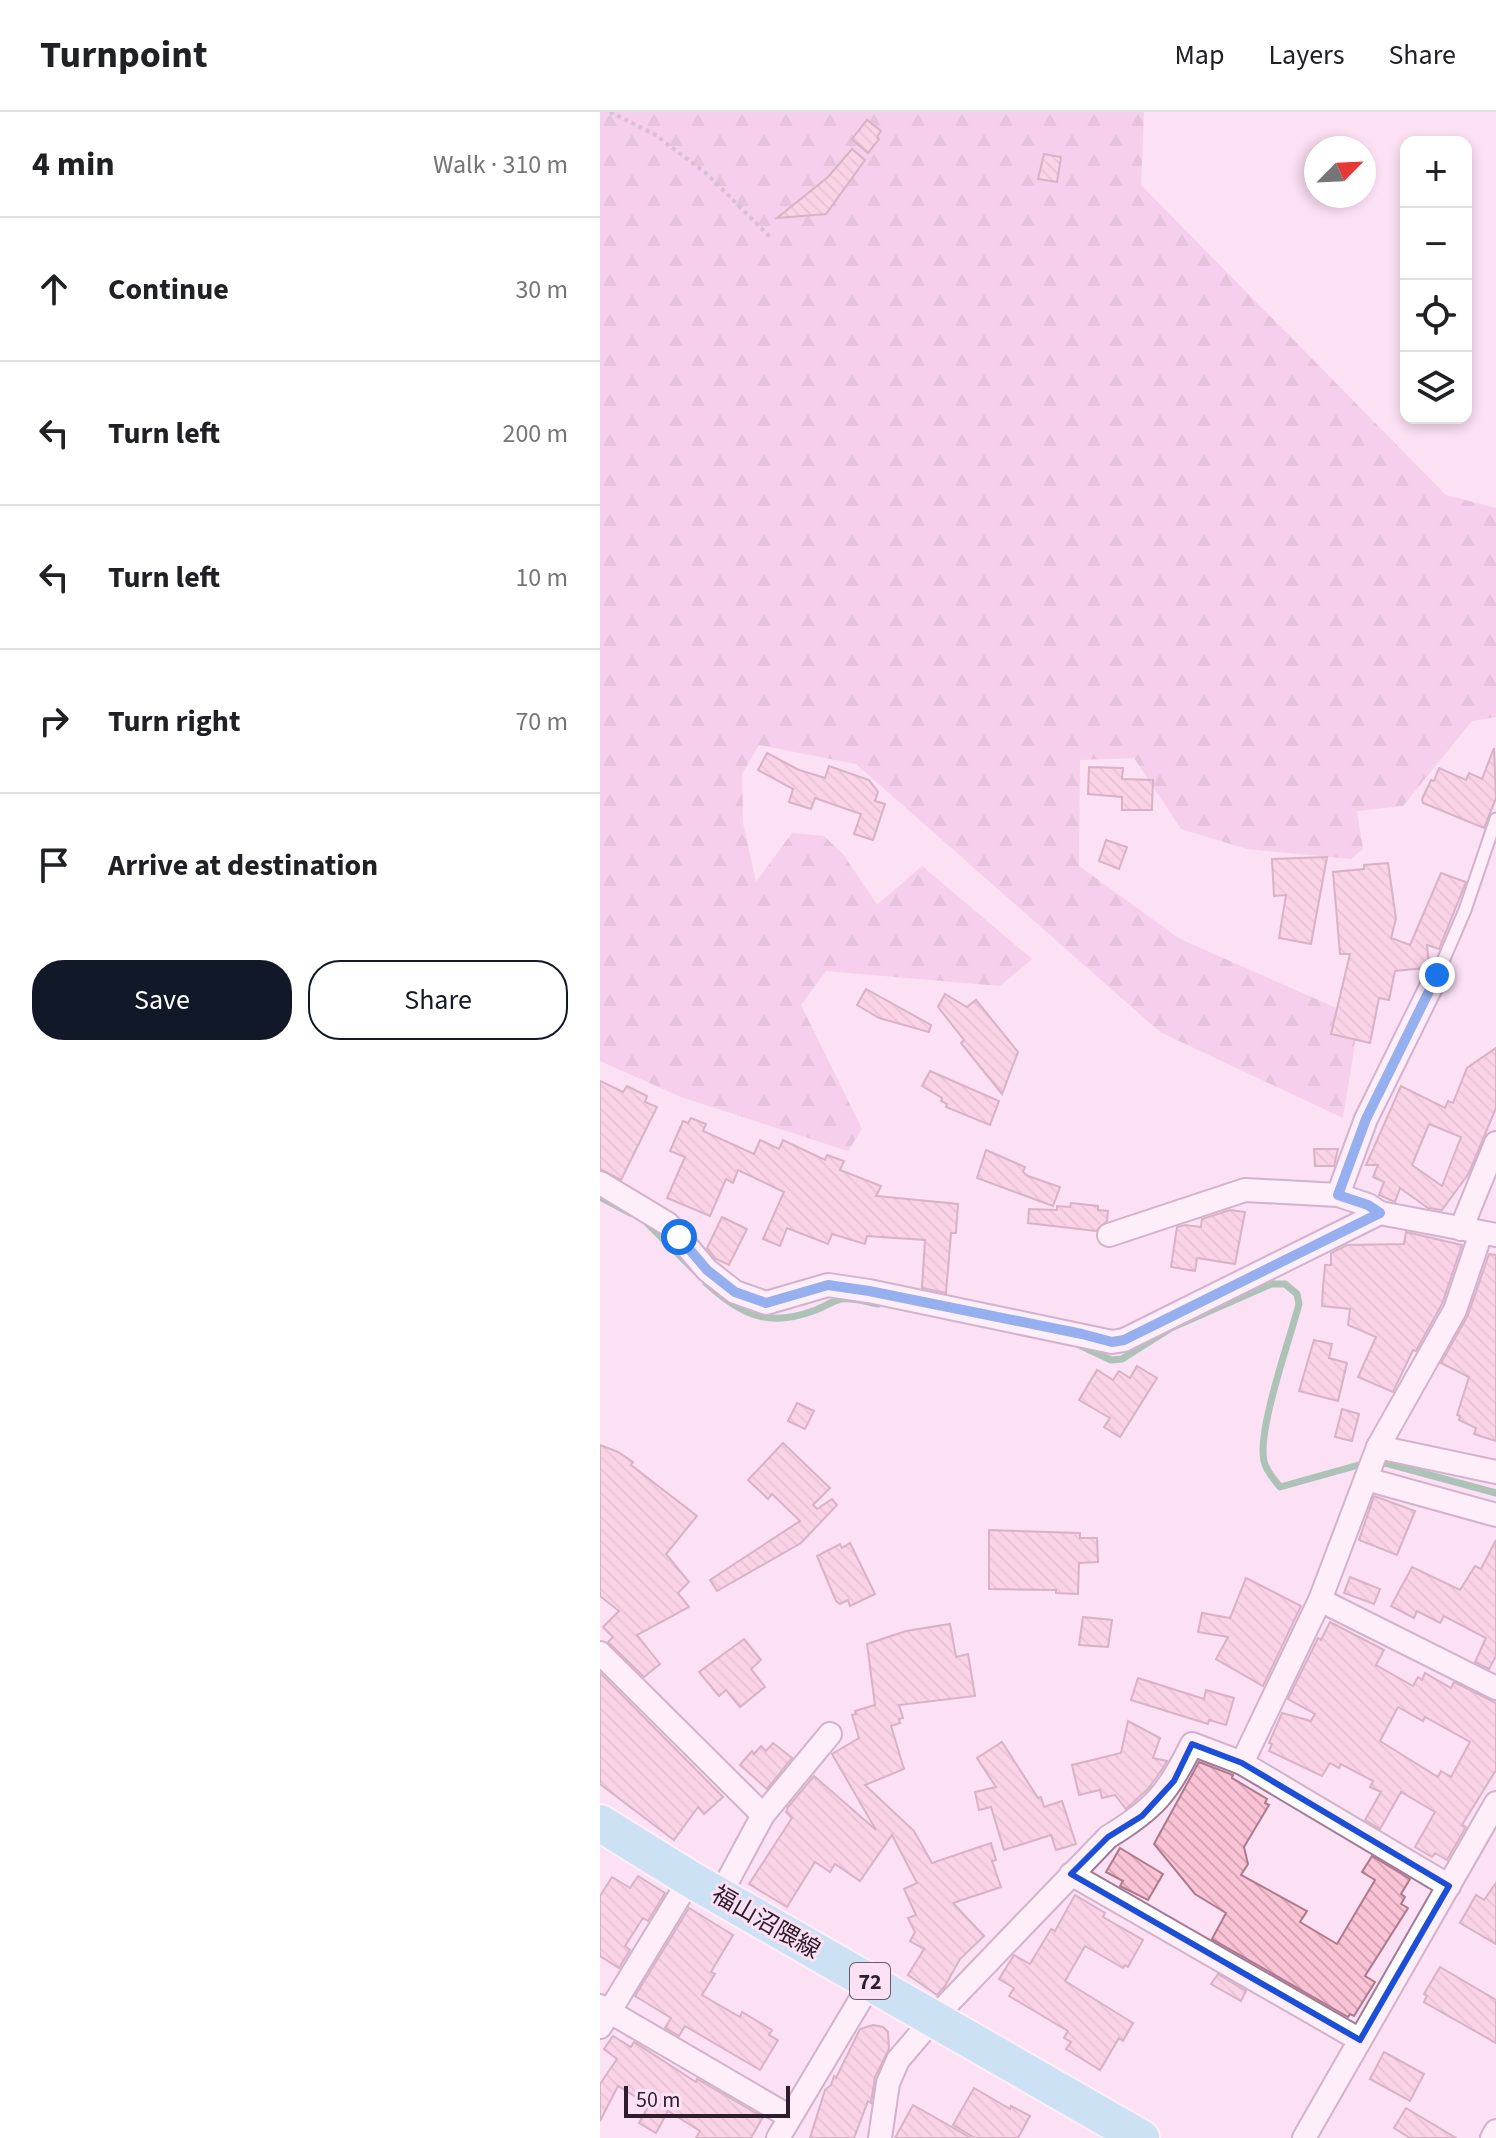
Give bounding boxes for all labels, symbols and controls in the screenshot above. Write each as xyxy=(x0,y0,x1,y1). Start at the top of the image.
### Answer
text: Turnpoint xyxy=(40,28,208,82)
text: Map xyxy=(1174,35,1224,75)
text: Layers xyxy=(1268,35,1344,75)
text: Share xyxy=(1388,35,1456,75)
north arrow xyxy=(1304,136,1376,208)
map controls xyxy=(1400,136,1472,424)
button: + xyxy=(1400,136,1472,208)
text: 4 min xyxy=(32,140,115,189)
text: Walk · 310 m xyxy=(433,146,568,183)
button: − xyxy=(1400,208,1472,280)
icon: ahead xyxy=(32,267,76,311)
text: Continue xyxy=(108,268,229,311)
text: 30 m xyxy=(515,271,568,308)
button: locate xyxy=(1400,280,1472,352)
button: layers xyxy=(1400,352,1472,424)
icon: left xyxy=(32,411,76,455)
text: Turn left xyxy=(108,412,220,455)
text: 200 m xyxy=(502,415,568,452)
icon: left xyxy=(32,555,76,599)
text: Turn left xyxy=(108,556,220,599)
text: 10 m xyxy=(515,559,568,596)
icon: right xyxy=(32,699,76,743)
text: Turn right xyxy=(108,700,240,743)
text: 70 m xyxy=(515,703,568,740)
icon: arrive xyxy=(32,843,76,887)
text: Arrive at destination xyxy=(108,844,378,887)
route end xyxy=(1419,957,1455,993)
button: Save xyxy=(32,960,292,1040)
button: Share xyxy=(308,960,568,1040)
route start xyxy=(661,1219,697,1255)
street label: 福山沼隈線 xyxy=(705,1877,826,1968)
road number: 72 xyxy=(850,1963,890,1999)
scale bar xyxy=(624,2082,790,2118)
text: 50 m xyxy=(636,2084,681,2116)

